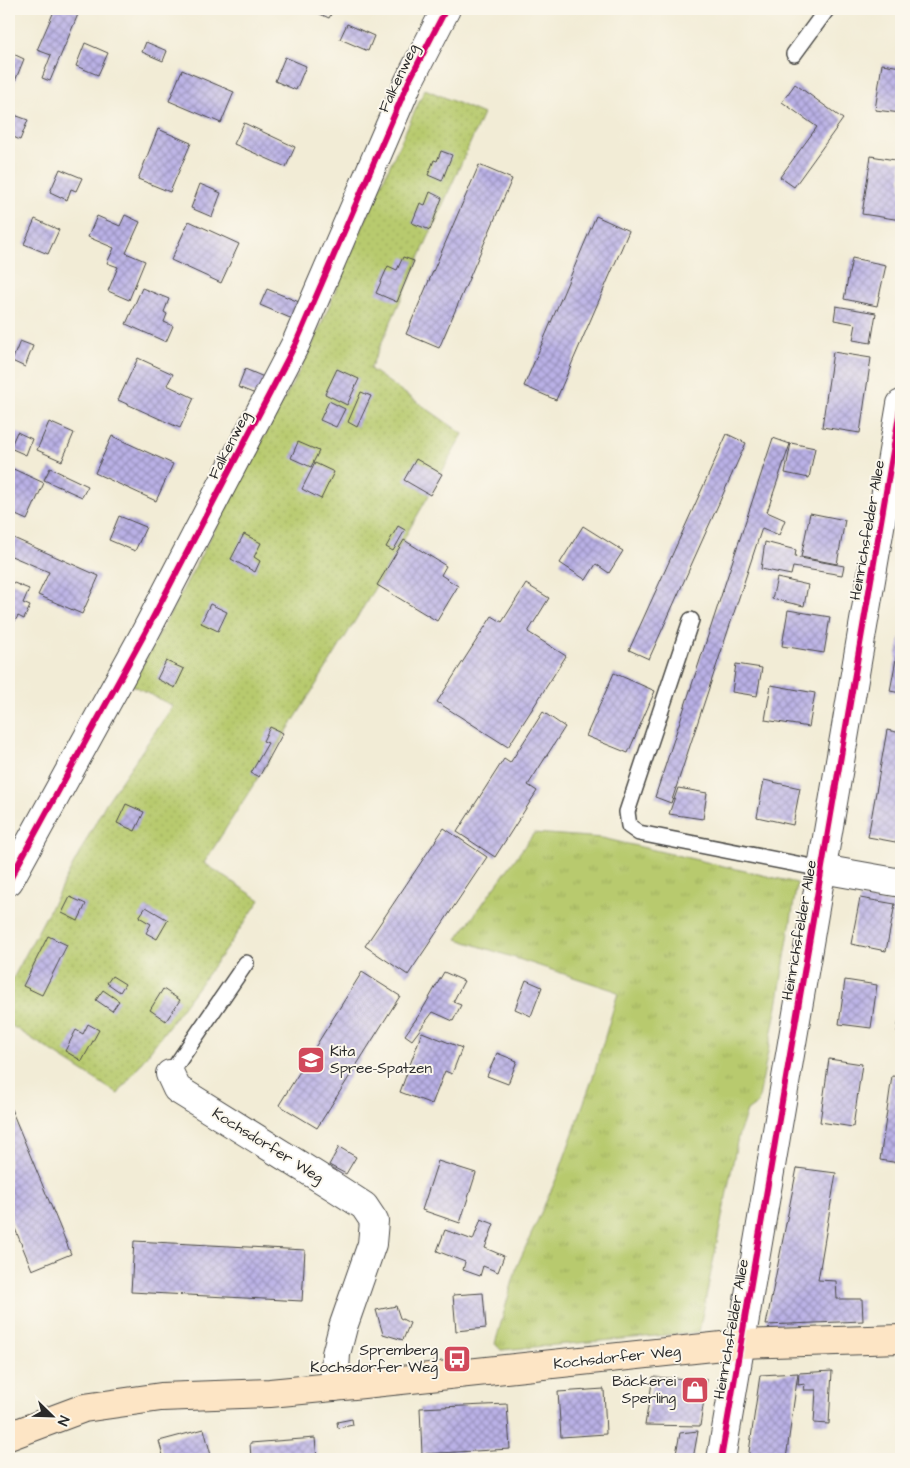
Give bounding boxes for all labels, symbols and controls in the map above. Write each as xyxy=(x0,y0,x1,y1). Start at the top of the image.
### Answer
street label: Falkenweg xyxy=(373,40,424,116)
street label: Falkenweg xyxy=(203,408,256,483)
street label: Heinrichsfelder Allee xyxy=(845,458,890,602)
street label: Heinrichsfelder Allee xyxy=(777,858,822,1002)
place label: Kita Spree-Spatzen xyxy=(330,1041,432,1079)
school or university icon: Kita Spree-Spatzen xyxy=(296,1045,326,1075)
street label: Kochsdorfer Weg xyxy=(208,1103,328,1189)
street label: Heinrichsfelder Allee xyxy=(709,1257,754,1401)
place label: Spremberg Kochsdorfer Weg xyxy=(310,1340,438,1379)
street label: Kochsdorfer Weg xyxy=(552,1340,682,1376)
bus stop icon: Spremberg Kochsdorfer Weg xyxy=(442,1344,472,1374)
place label: Bäckerei Sperling xyxy=(612,1371,677,1410)
shop icon: Bäckerei Sperling xyxy=(680,1375,710,1405)
north arrow xyxy=(28,1390,78,1440)
text: N xyxy=(52,1413,74,1429)

